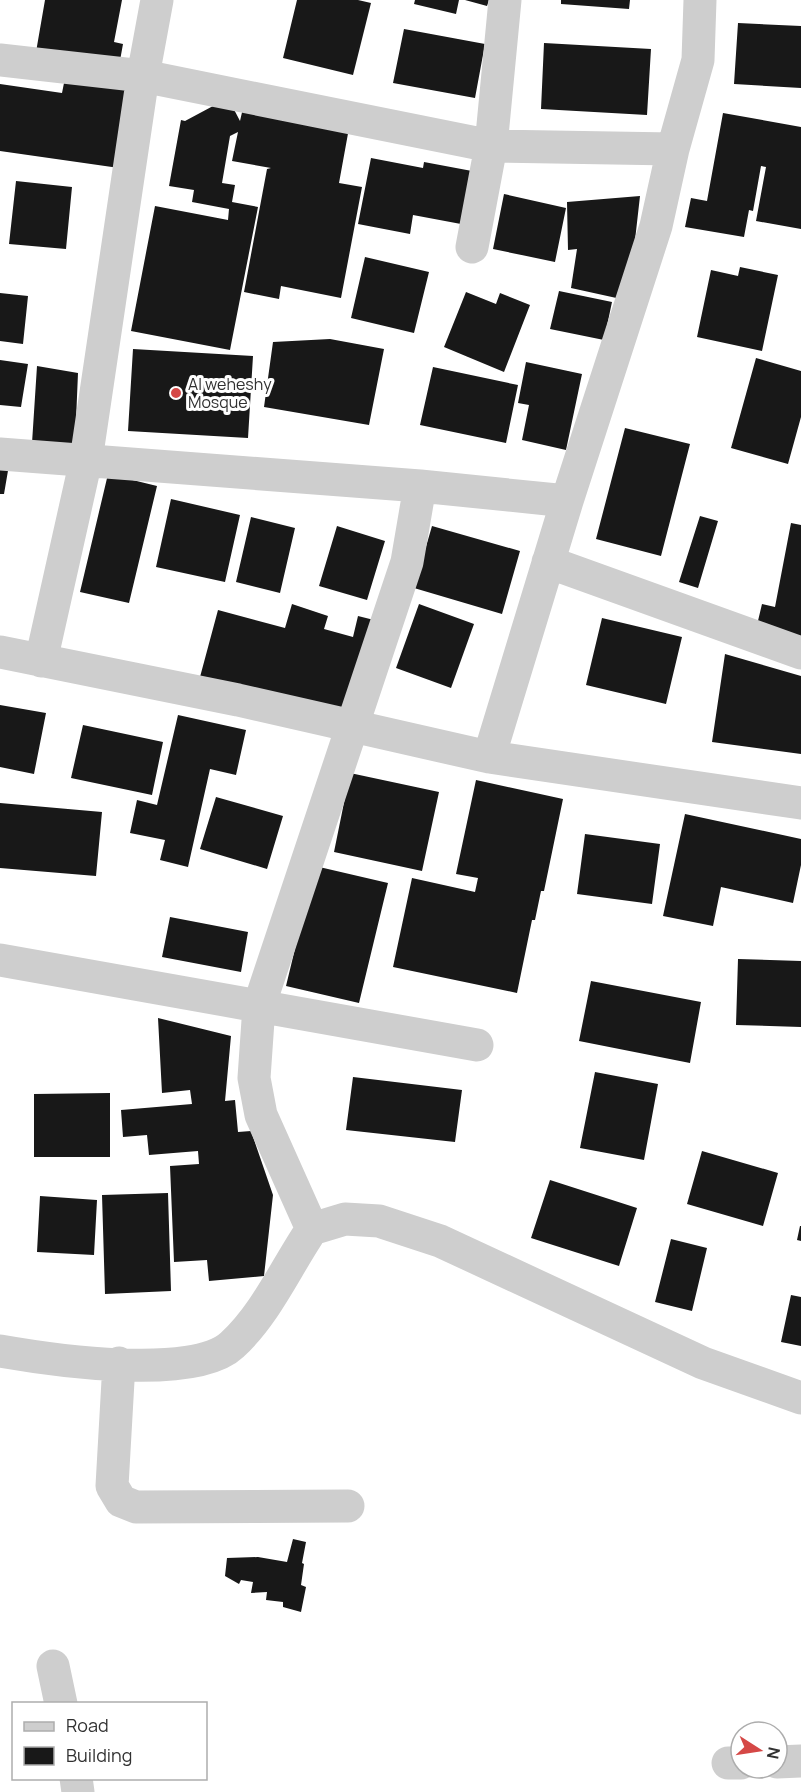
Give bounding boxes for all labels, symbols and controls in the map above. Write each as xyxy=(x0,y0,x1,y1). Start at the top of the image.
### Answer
place label: Al weheshy Mosque xyxy=(188,373,272,413)
marker: Al weheshy Mosque xyxy=(169,386,183,400)
legend xyxy=(12,1702,207,1780)
text: Road xyxy=(66,1713,109,1737)
north arrow xyxy=(729,1720,789,1780)
text: Building xyxy=(66,1743,132,1767)
text: N xyxy=(762,1745,786,1761)

